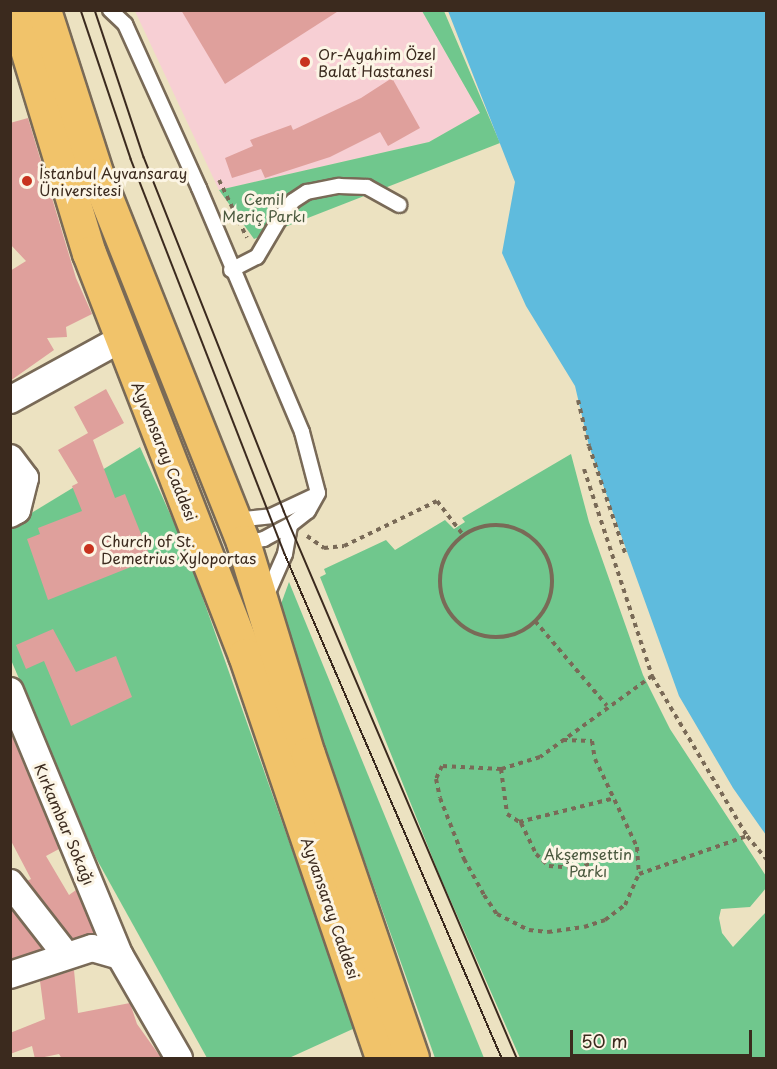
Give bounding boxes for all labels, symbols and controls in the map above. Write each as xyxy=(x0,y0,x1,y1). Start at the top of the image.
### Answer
place label: Or-Ayahim Özel Balat Hastanesi xyxy=(318,44,435,79)
marker: Or-Ayahim Özel Balat Hastanesi xyxy=(296,53,314,71)
place label: İstanbul Ayvansaray Üniversitesi xyxy=(39,163,188,198)
marker: İstanbul Ayvansaray Üniversitesi xyxy=(20,174,34,188)
park label: Cemil Meriç Parkı xyxy=(222,189,306,224)
street label: Ayvansaray Caddesi xyxy=(129,379,201,523)
place label: Church of St. Demetrius Xyloportas xyxy=(101,531,256,566)
marker: Church of St. Demetrius Xyloportas xyxy=(82,542,96,556)
street label: Kırkambar Sokağı xyxy=(31,760,99,888)
street label: Ayvansaray Caddesi xyxy=(298,835,364,981)
park label: Akşemsettin Parkı xyxy=(544,844,632,879)
scale bar xyxy=(573,1018,754,1056)
text: 50 m xyxy=(581,1027,628,1054)

